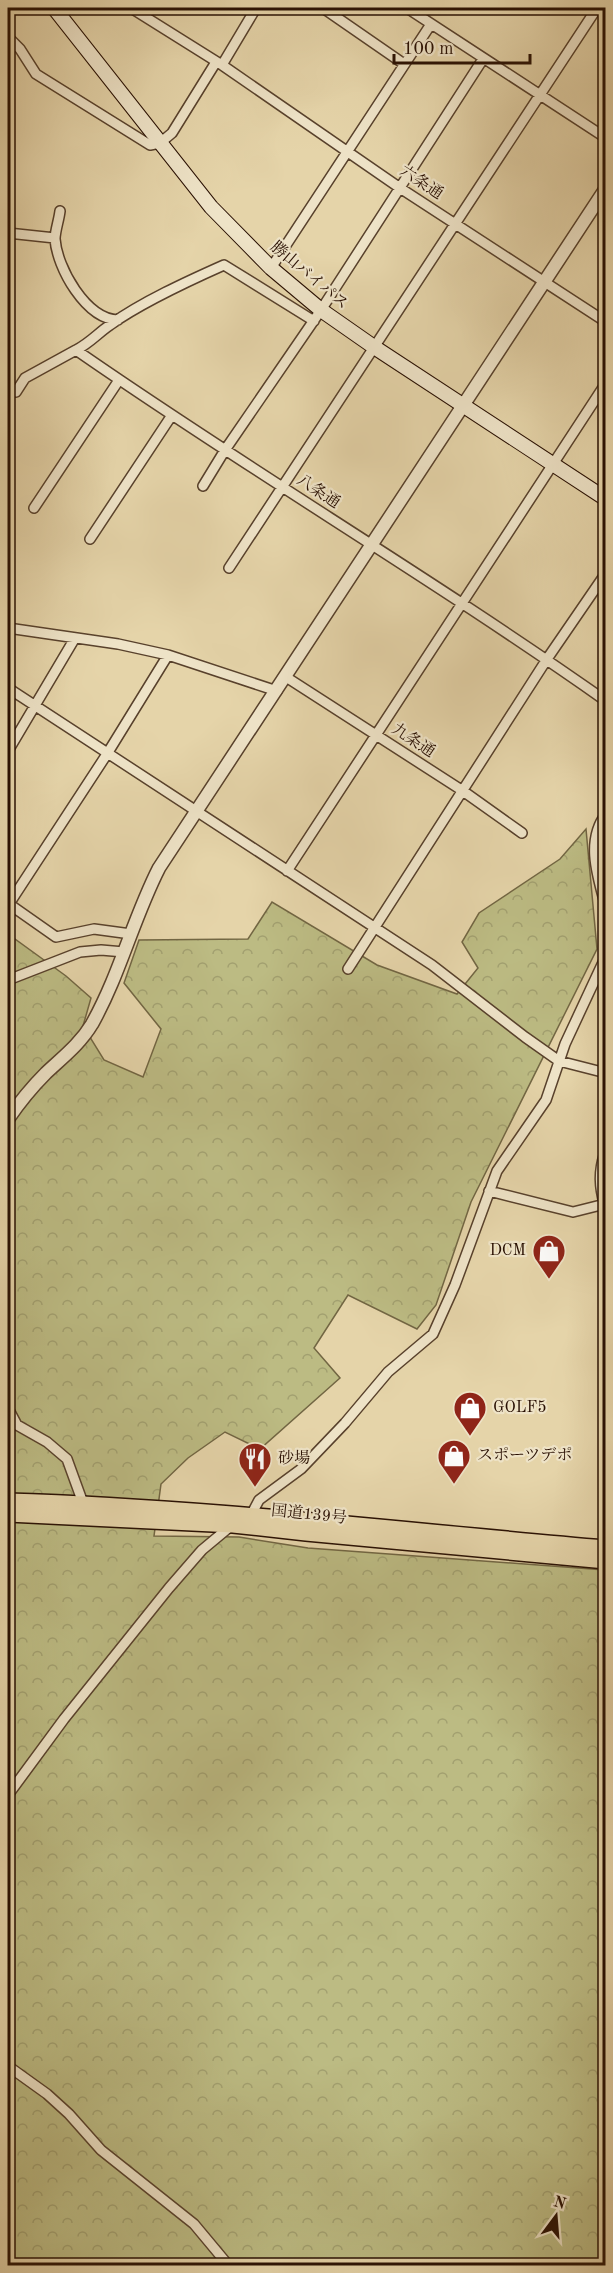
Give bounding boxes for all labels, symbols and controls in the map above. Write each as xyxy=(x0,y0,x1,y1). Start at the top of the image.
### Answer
scale bar xyxy=(394,27,530,65)
text: 100 m xyxy=(403,40,454,58)
street label: 六条通 xyxy=(397,162,447,203)
street label: 勝山バイパス xyxy=(267,238,352,313)
street label: 八条通 xyxy=(294,471,344,512)
street label: 九条通 xyxy=(389,720,439,761)
shop icon: DCM xyxy=(531,1233,567,1280)
place label: DCM xyxy=(489,1243,526,1259)
shop icon: GOLF5 xyxy=(452,1390,488,1437)
place label: GOLF5 xyxy=(493,1400,547,1416)
shop icon: スポーツデポ xyxy=(436,1438,472,1485)
restaurant icon: 砂場 xyxy=(237,1441,273,1488)
place label: スポーツデポ xyxy=(477,1447,572,1464)
place label: 砂場 xyxy=(278,1449,310,1467)
street label: 国道139号 xyxy=(270,1501,348,1527)
north arrow xyxy=(526,2186,586,2246)
text: N xyxy=(551,2194,568,2213)

